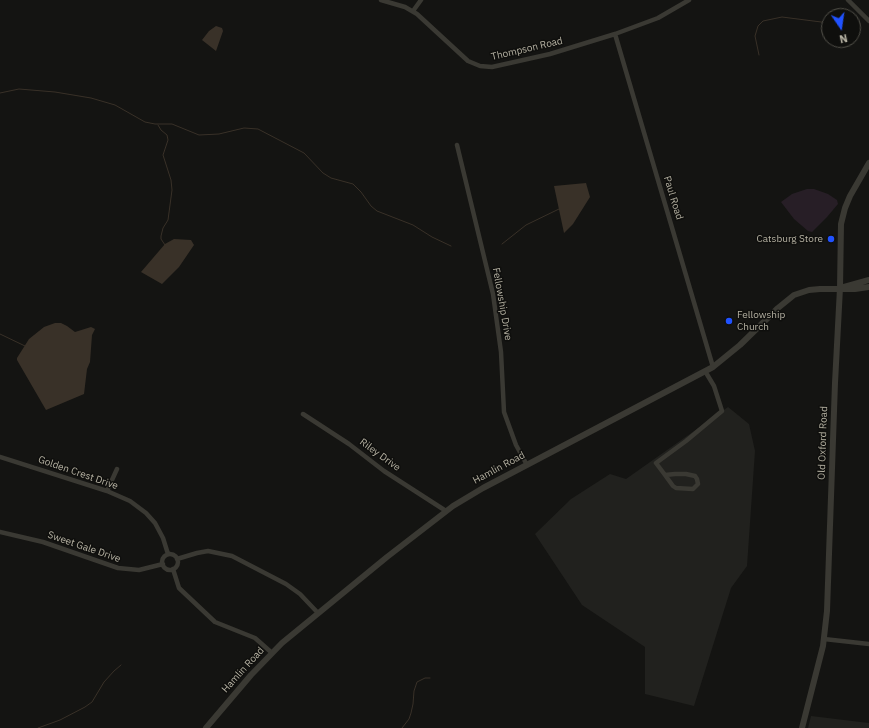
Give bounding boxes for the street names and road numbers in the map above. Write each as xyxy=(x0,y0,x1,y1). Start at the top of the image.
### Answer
street label: Thompson Road xyxy=(490,35,564,63)
street label: Paul Road xyxy=(661,175,685,221)
street label: Fellowship Drive xyxy=(490,267,514,341)
street label: Old Oxford Road xyxy=(816,406,830,480)
street label: Riley Drive xyxy=(357,436,403,474)
street label: Hamlin Road xyxy=(471,449,527,487)
street label: Golden Crest Drive xyxy=(36,454,120,492)
street label: Sweet Gale Drive xyxy=(46,529,122,565)
street label: Hamlin Road xyxy=(219,645,267,695)

